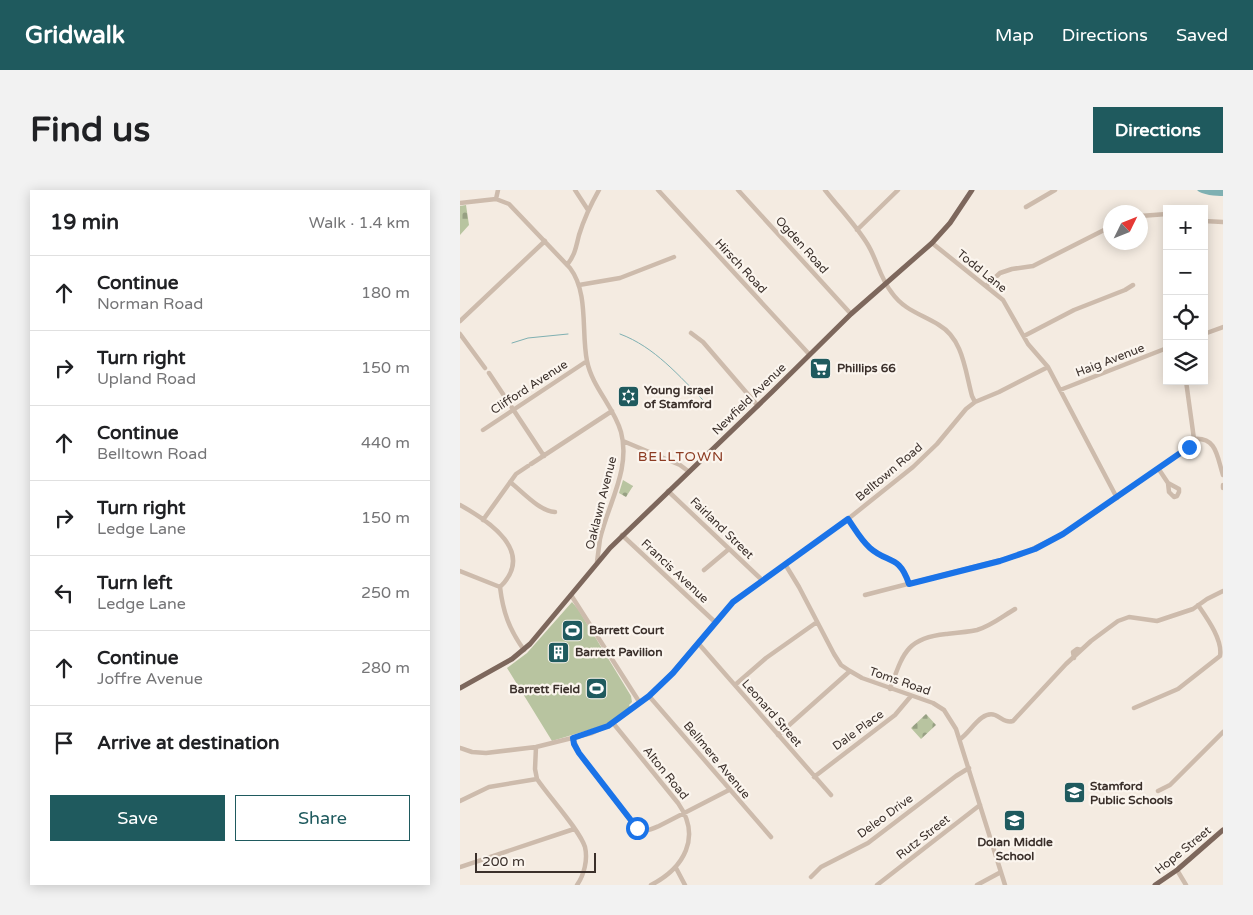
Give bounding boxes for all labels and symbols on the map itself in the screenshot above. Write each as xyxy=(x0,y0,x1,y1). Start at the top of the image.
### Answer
north arrow xyxy=(1103,205,1148,250)
street label: Ogden Road xyxy=(773,214,831,276)
street label: Hirsch Road xyxy=(712,236,770,296)
street label: Todd Lane xyxy=(954,247,1010,295)
street label: Haig Avenue xyxy=(1074,340,1147,380)
supermarket icon: Phillips 66 xyxy=(809,356,833,380)
street label: Clifford Avenue xyxy=(488,357,570,417)
street label: Newfield Avenue xyxy=(709,360,789,438)
place label: Phillips 66 xyxy=(837,361,896,376)
place label: Young Israel of Stamford xyxy=(644,383,714,411)
synagogue icon: Young Israel of Stamford xyxy=(616,385,640,409)
route end xyxy=(1178,436,1201,459)
street label: Belltown Road xyxy=(853,440,925,504)
district label: BELLTOWN xyxy=(638,448,724,465)
street label: Oaklawn Avenue xyxy=(583,455,619,551)
street label: Fairland Street xyxy=(687,494,757,562)
street label: Francis Avenue xyxy=(638,536,712,606)
sports icon: Barrett Court xyxy=(561,618,585,642)
place label: Barrett Court xyxy=(589,623,665,637)
building icon: Barrett Pavilion xyxy=(547,640,571,664)
place label: Barrett Pavilion xyxy=(575,645,662,659)
street label: Toms Road xyxy=(868,664,932,698)
sports icon: Barrett Field xyxy=(584,677,608,701)
street label: Leonard Street xyxy=(739,677,805,750)
place label: Barrett Field xyxy=(509,682,580,696)
street label: Dale Place xyxy=(830,707,886,753)
street label: Bellmere Avenue xyxy=(681,719,753,801)
street label: Alton Road xyxy=(640,744,692,802)
place label: Stamford Public Schools xyxy=(1090,779,1173,807)
school or university icon: Stamford Public Schools xyxy=(1062,781,1086,805)
street label: Deleo Drive xyxy=(854,791,916,841)
school or university icon: Dolan Middle School xyxy=(1003,809,1027,833)
street label: Rutz Street xyxy=(894,812,953,862)
route start xyxy=(626,817,649,840)
street label: Hope Street xyxy=(1152,823,1214,877)
place label: Dolan Middle School xyxy=(977,835,1053,863)
scale bar xyxy=(475,850,596,873)

